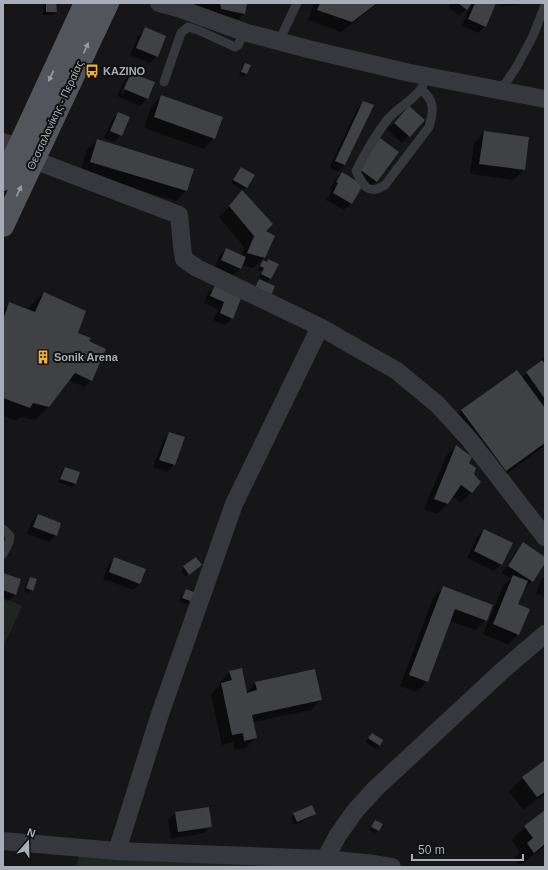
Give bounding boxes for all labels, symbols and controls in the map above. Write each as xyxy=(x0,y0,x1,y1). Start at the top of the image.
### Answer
one-way arrow xyxy=(83,42,90,54)
street label: Θεσσαλονίκης - Περαίας xyxy=(24,59,86,171)
bus stop icon: ΚΑΖΙΝΟ xyxy=(84,63,100,79)
place label: ΚΑΖΙΝΟ xyxy=(103,65,146,77)
one-way arrow xyxy=(48,71,54,82)
one-way arrow xyxy=(16,185,23,197)
building icon: Sonik Arena xyxy=(35,349,51,365)
place label: Sonik Arena xyxy=(54,351,119,363)
north arrow xyxy=(8,822,48,862)
text: N xyxy=(26,826,37,840)
scale bar xyxy=(412,836,523,862)
text: 50 m xyxy=(418,843,445,857)

